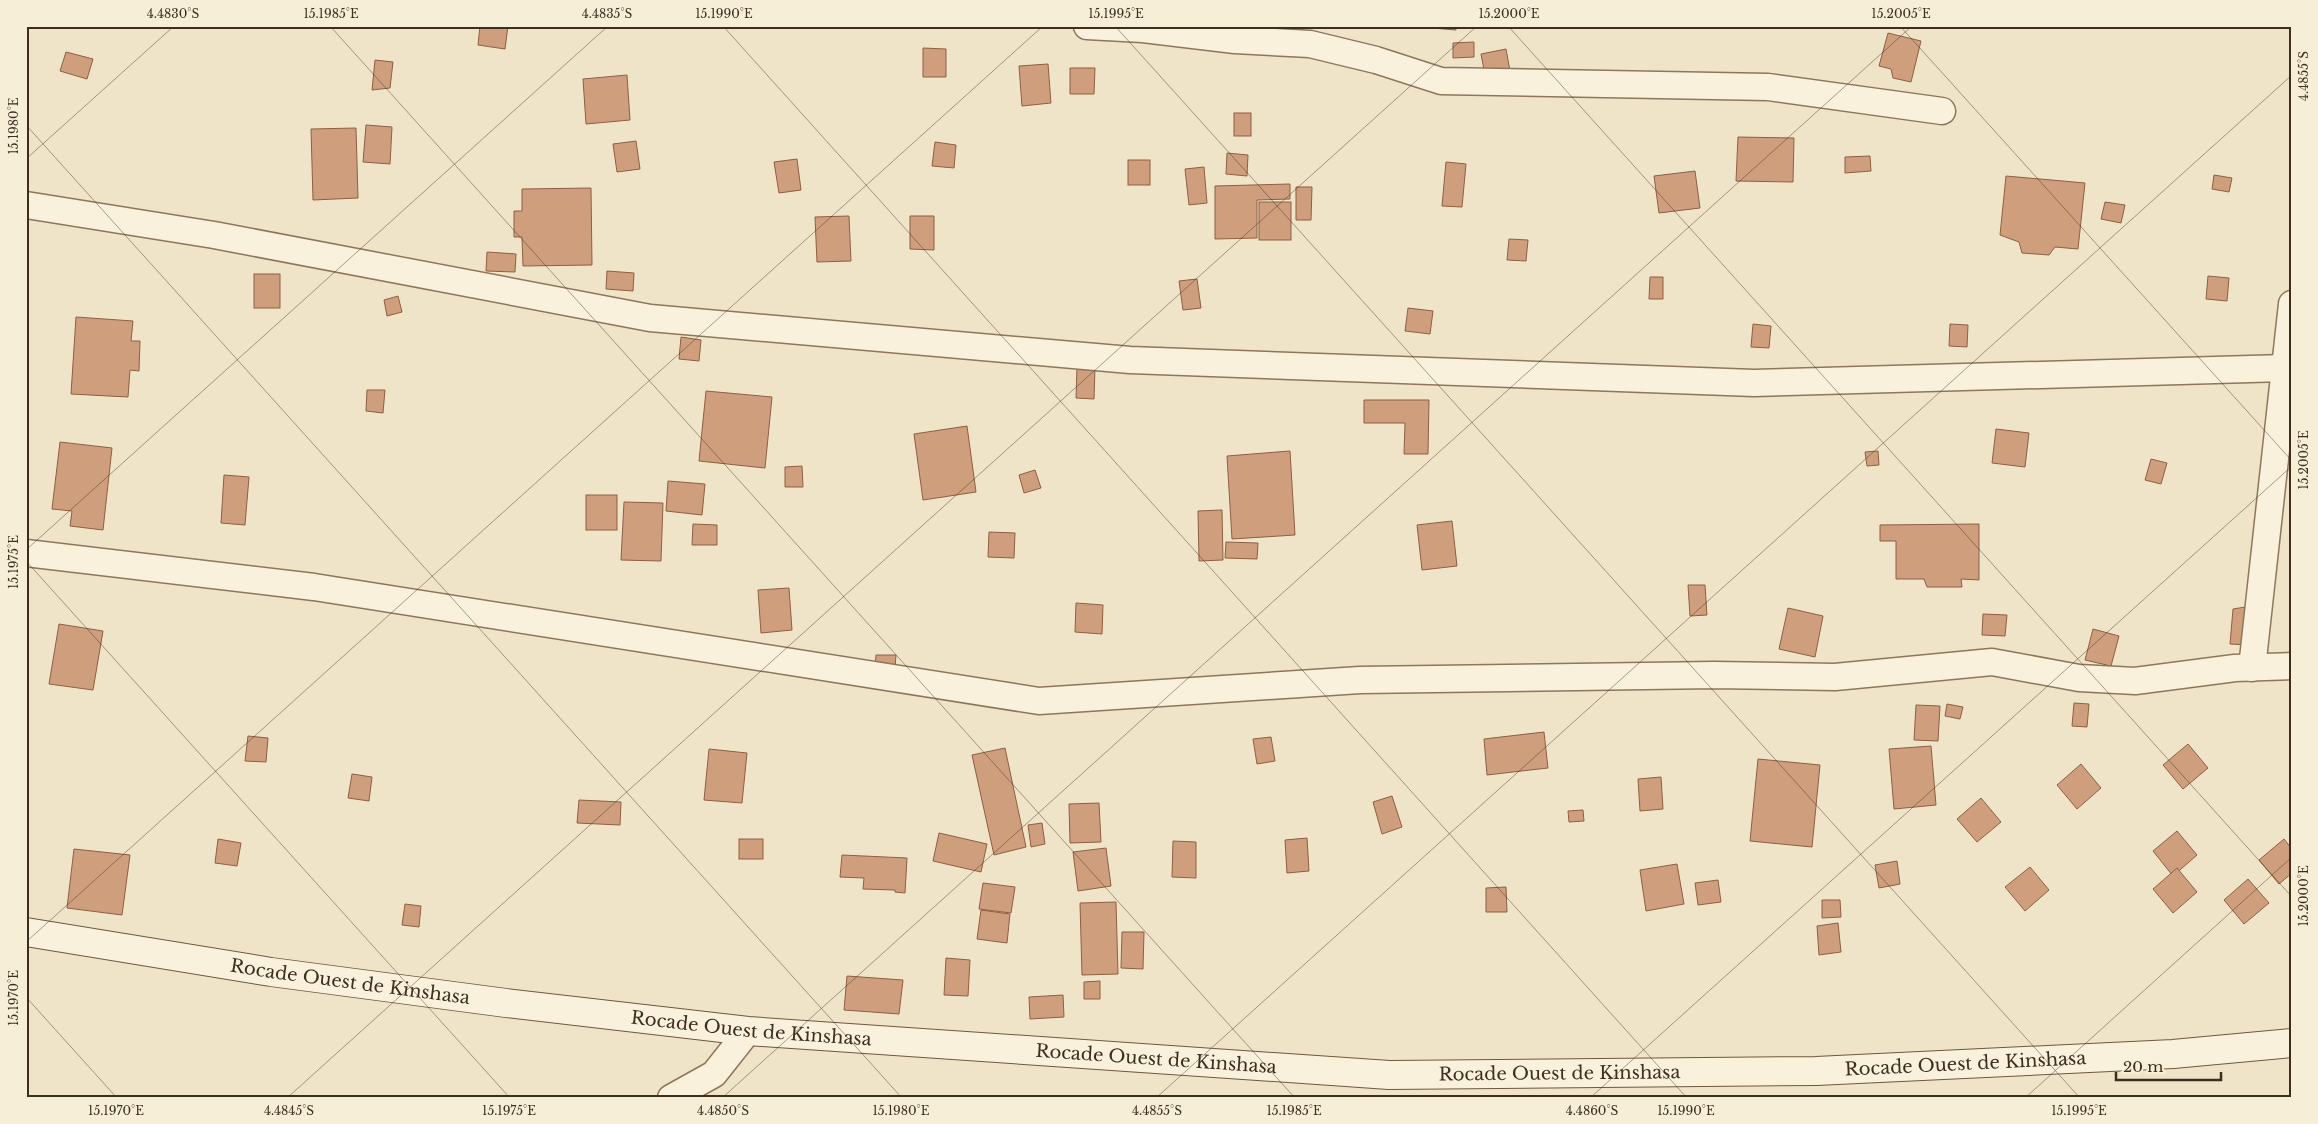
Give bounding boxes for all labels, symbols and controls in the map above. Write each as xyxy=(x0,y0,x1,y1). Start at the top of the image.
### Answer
text: 4.4830°S xyxy=(147,6,199,21)
text: 15.1985°E xyxy=(303,6,359,21)
text: 4.4835°S xyxy=(582,6,633,21)
text: 15.1990°E xyxy=(695,6,753,21)
text: 15.1995°E xyxy=(1088,6,1144,21)
text: 15.2000°E xyxy=(1478,6,1540,21)
text: 15.2005°E xyxy=(1871,6,1931,21)
text: 4.4855°S xyxy=(2296,51,2311,101)
text: 15.1980°E xyxy=(6,97,21,155)
text: 15.2005°E xyxy=(2296,430,2311,490)
text: 15.1975°E xyxy=(6,535,21,589)
text: 15.2000°E xyxy=(2296,865,2311,927)
street label: Rocade Ouest de Kinshasa xyxy=(229,955,471,1009)
text: 15.1970°E xyxy=(6,970,21,1026)
street label: Rocade Ouest de Kinshasa xyxy=(630,1007,872,1050)
street label: Rocade Ouest de Kinshasa xyxy=(1035,1040,1277,1078)
street label: Rocade Ouest de Kinshasa xyxy=(1844,1047,2087,1081)
scale bar xyxy=(2116,1049,2220,1081)
text: 20 m xyxy=(2123,1057,2163,1076)
street label: Rocade Ouest de Kinshasa xyxy=(1439,1061,1681,1086)
text: 15.1970°E xyxy=(88,1103,144,1118)
text: 4.4845°S xyxy=(264,1103,314,1118)
text: 15.1975°E xyxy=(482,1103,536,1118)
text: 4.4850°S xyxy=(697,1103,749,1118)
text: 15.1980°E xyxy=(872,1103,930,1118)
text: 4.4855°S xyxy=(1132,1103,1182,1118)
text: 15.1985°E xyxy=(1266,1103,1322,1118)
text: 4.4860°S xyxy=(1566,1103,1619,1118)
text: 15.1990°E xyxy=(1657,1103,1715,1118)
text: 15.1995°E xyxy=(2051,1103,2107,1118)

